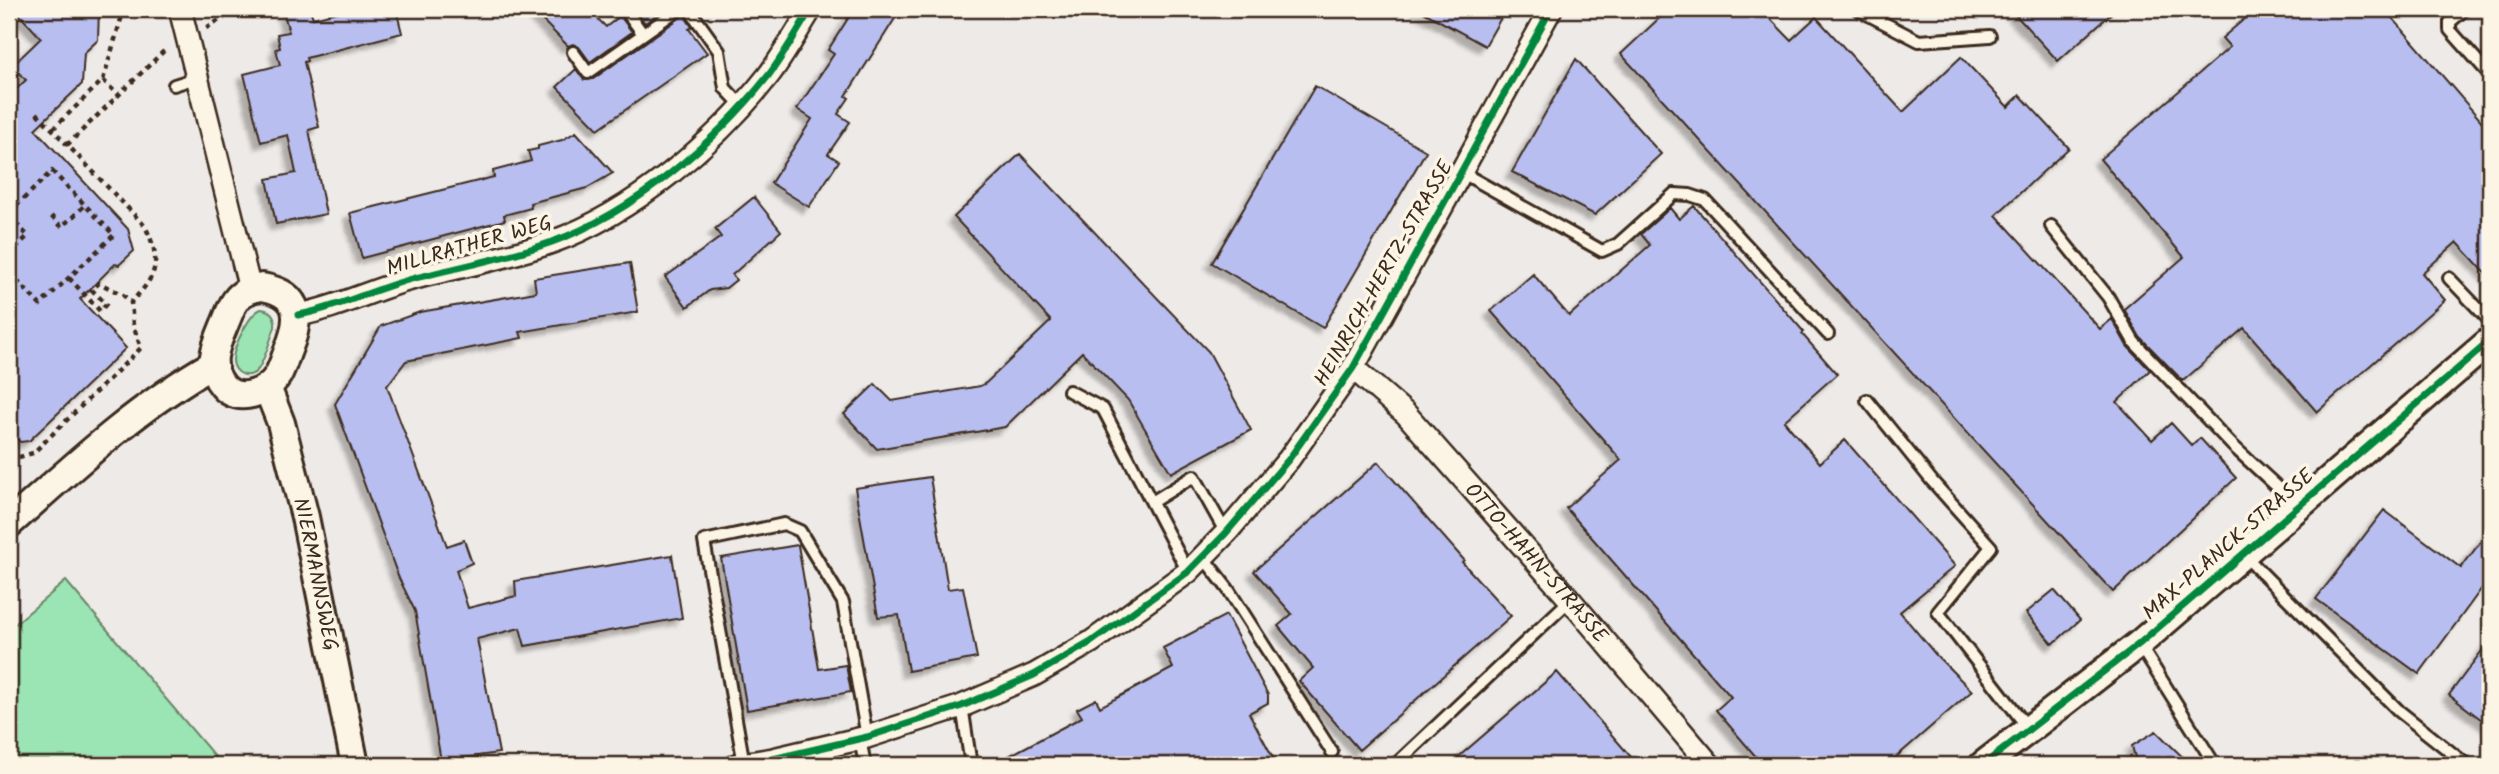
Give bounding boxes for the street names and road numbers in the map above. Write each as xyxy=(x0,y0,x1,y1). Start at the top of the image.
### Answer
street label: HEINRICH-HERTZ-STRASSE xyxy=(1306,154,1463,393)
street label: MILLRATHER WEG xyxy=(383,207,556,286)
street label: MAX-PLANCK-STRASSE xyxy=(2136,461,2323,629)
street label: OTTO-HAHN-STRASSE xyxy=(1456,476,1616,652)
street label: NIERMANNSWEG xyxy=(283,494,347,654)

